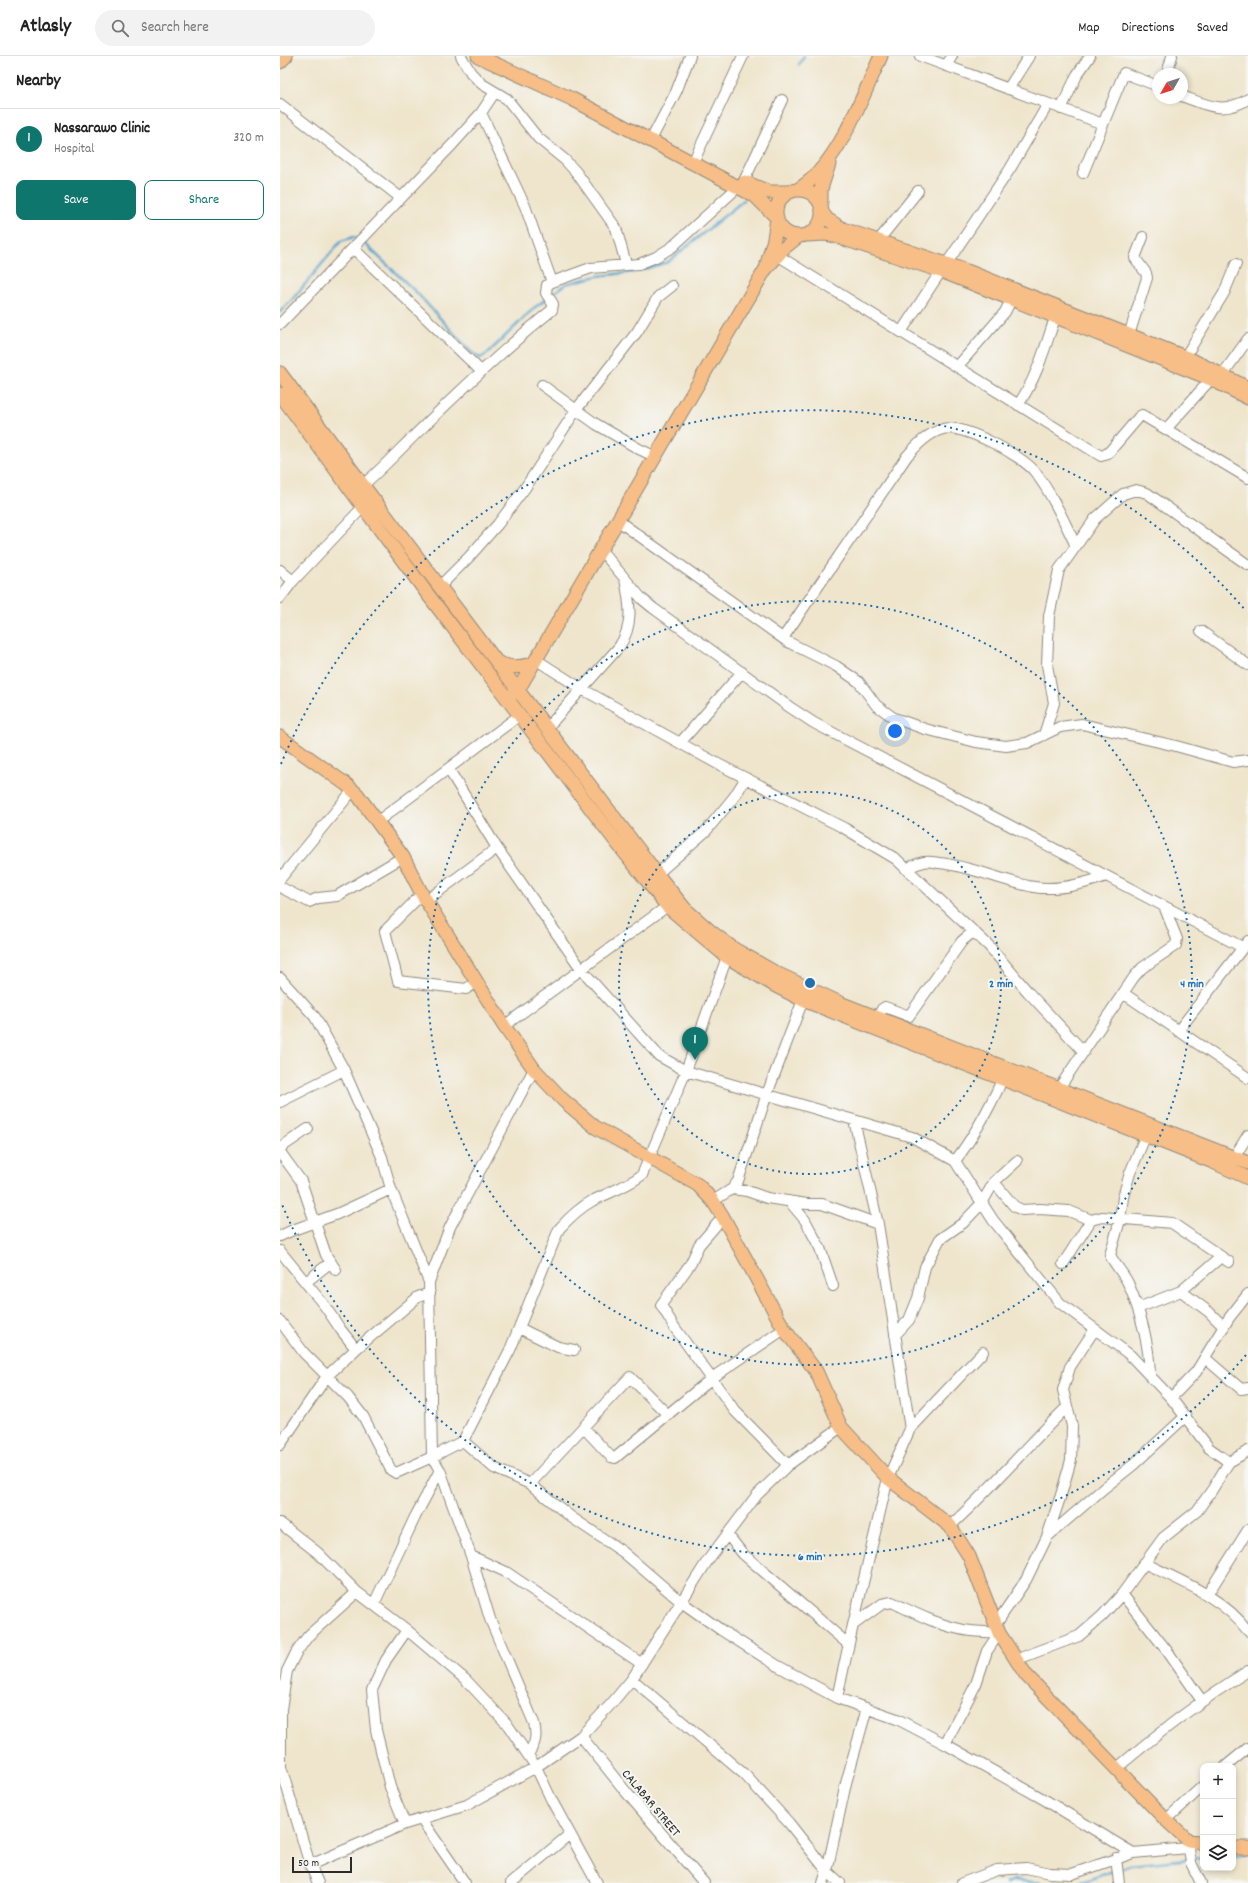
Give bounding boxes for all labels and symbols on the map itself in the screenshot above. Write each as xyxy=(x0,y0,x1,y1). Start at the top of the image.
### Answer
north arrow xyxy=(1152,68,1188,104)
your location xyxy=(885,721,905,741)
centre of rings xyxy=(803,976,817,990)
text: 2 min xyxy=(989,976,1013,993)
text: 4 min xyxy=(1180,976,1204,993)
pin: 1 xyxy=(682,1027,708,1060)
text: 6 min xyxy=(798,1549,823,1566)
street label: CALABAR STREET xyxy=(616,1766,684,1841)
scale bar xyxy=(292,1855,352,1874)

